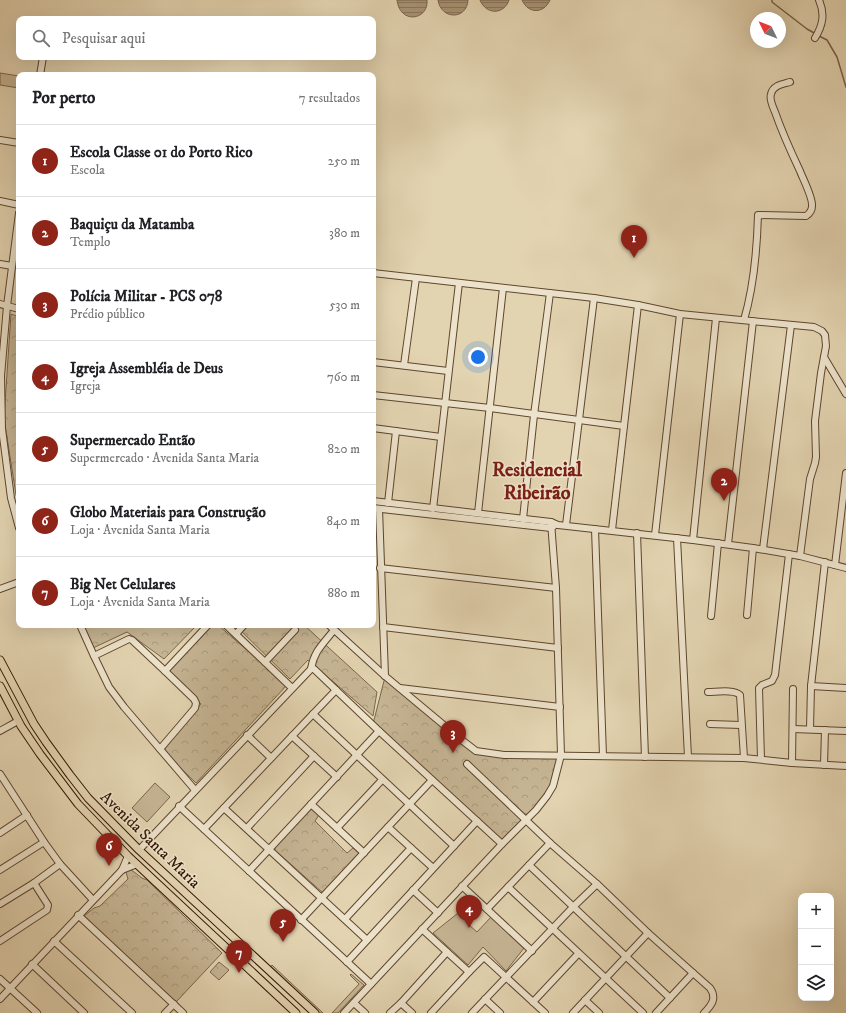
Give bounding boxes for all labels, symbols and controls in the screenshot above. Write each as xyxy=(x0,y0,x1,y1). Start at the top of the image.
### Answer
north arrow xyxy=(750,12,786,48)
search box xyxy=(16,16,376,60)
icon: search xyxy=(30,27,52,49)
text: Pesquisar aqui xyxy=(62,29,145,48)
text: Por perto xyxy=(32,87,95,109)
text: 7 resultados xyxy=(299,90,360,106)
text: Escola Classe 01 do Porto Rico xyxy=(70,143,253,162)
text: 1 xyxy=(43,153,47,169)
text: 250 m xyxy=(328,153,360,169)
text: Escola xyxy=(70,162,105,178)
text: Baquiçu da Matamba xyxy=(70,215,194,234)
text: 2 xyxy=(42,225,48,241)
text: 380 m xyxy=(329,225,360,241)
pin: 1 xyxy=(621,225,647,258)
text: Templo xyxy=(70,234,110,250)
text: Polícia Militar - PCS 078 xyxy=(70,287,222,306)
text: 3 xyxy=(43,297,47,313)
text: 530 m xyxy=(329,297,360,313)
text: Prédio público xyxy=(70,306,145,322)
your location xyxy=(468,347,488,367)
text: Igreja Assembléia de Deus xyxy=(70,359,223,378)
text: 4 xyxy=(41,369,49,385)
text: 760 m xyxy=(327,369,360,385)
text: Igreja xyxy=(70,378,101,394)
text: Supermercado Então xyxy=(70,431,195,450)
text: 5 xyxy=(42,441,48,457)
text: 820 m xyxy=(328,441,360,457)
text: Supermercado · Avenida Santa Maria xyxy=(70,450,259,466)
district label: Residencial Ribeirão xyxy=(492,458,583,506)
pin: 2 xyxy=(711,468,737,501)
text: Globo Materiais para Construção xyxy=(70,503,266,522)
text: 6 xyxy=(42,513,48,529)
text: 840 m xyxy=(326,513,360,529)
text: Loja · Avenida Santa Maria xyxy=(70,522,210,538)
text: Big Net Celulares xyxy=(70,575,176,594)
text: 7 xyxy=(42,585,48,601)
text: 880 m xyxy=(327,585,360,601)
text: Loja · Avenida Santa Maria xyxy=(70,594,210,610)
pin: 3 xyxy=(440,720,466,753)
street label: Avenida Santa Maria xyxy=(96,787,205,893)
pin: 6 xyxy=(96,833,122,866)
map controls xyxy=(798,893,834,1001)
button: + xyxy=(798,893,834,929)
pin: 4 xyxy=(456,895,482,928)
pin: 5 xyxy=(270,909,296,942)
button: − xyxy=(798,929,834,965)
pin: 7 xyxy=(226,940,252,973)
button: layers xyxy=(798,965,834,1001)

